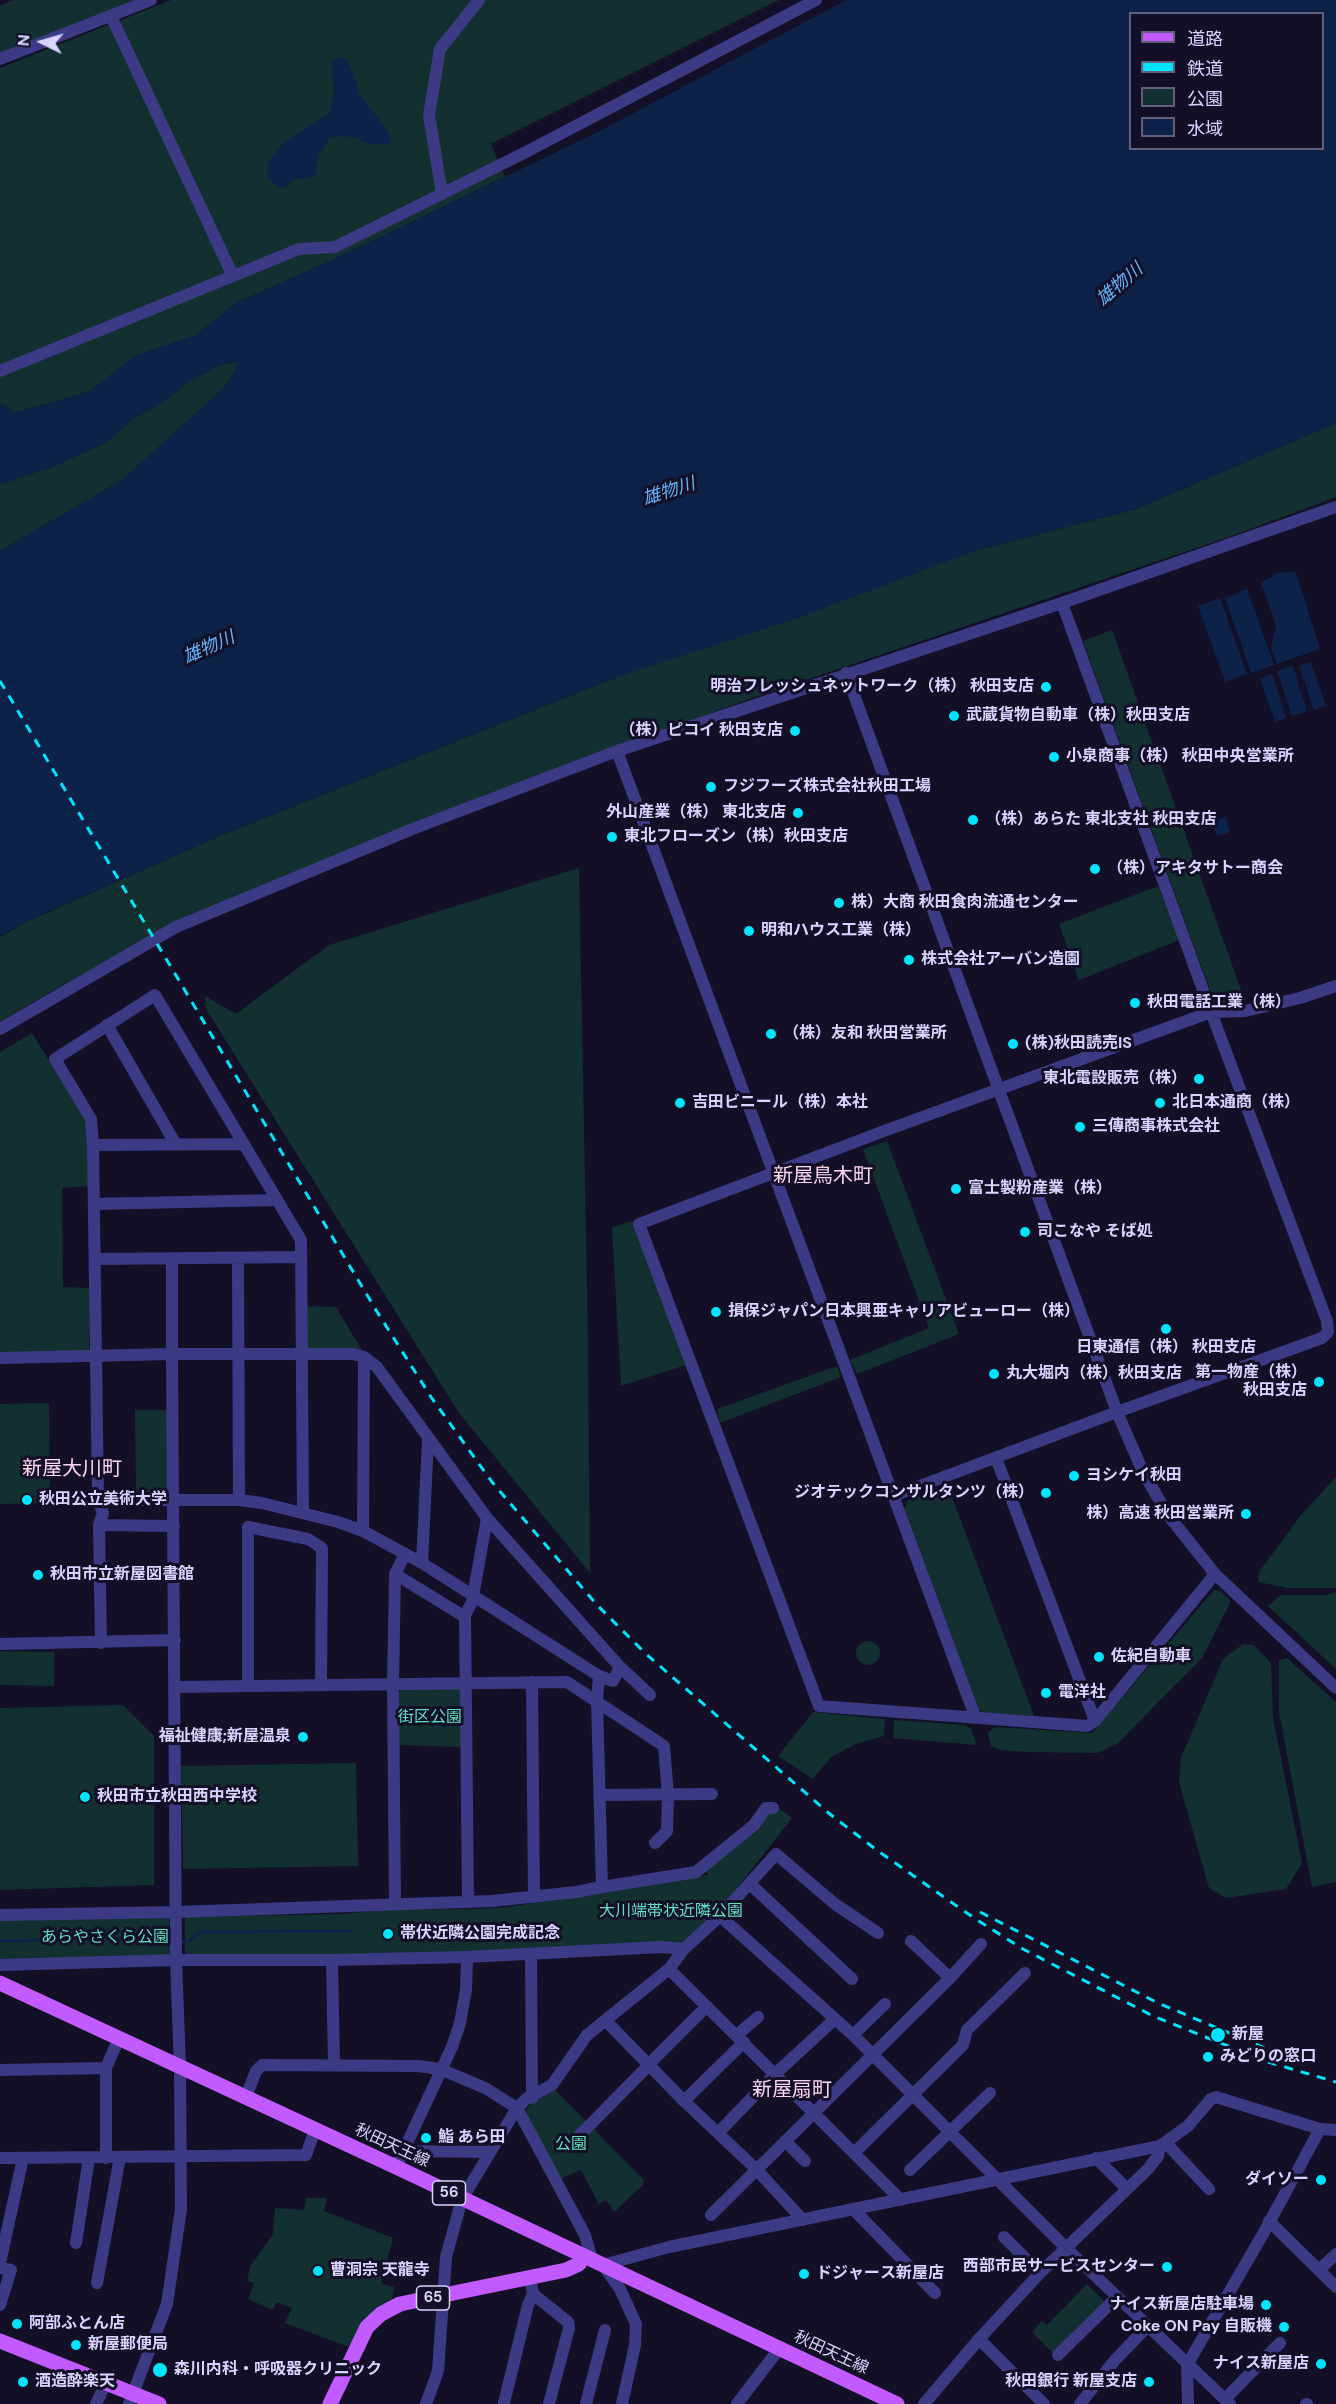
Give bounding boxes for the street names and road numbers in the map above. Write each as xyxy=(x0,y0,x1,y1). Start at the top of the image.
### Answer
street label: 秋田天王線 xyxy=(352,2120,432,2172)
road number: 56 xyxy=(432,2181,466,2205)
road number: 65 xyxy=(416,2286,450,2310)
street label: 秋田天王線 xyxy=(791,2327,871,2379)

